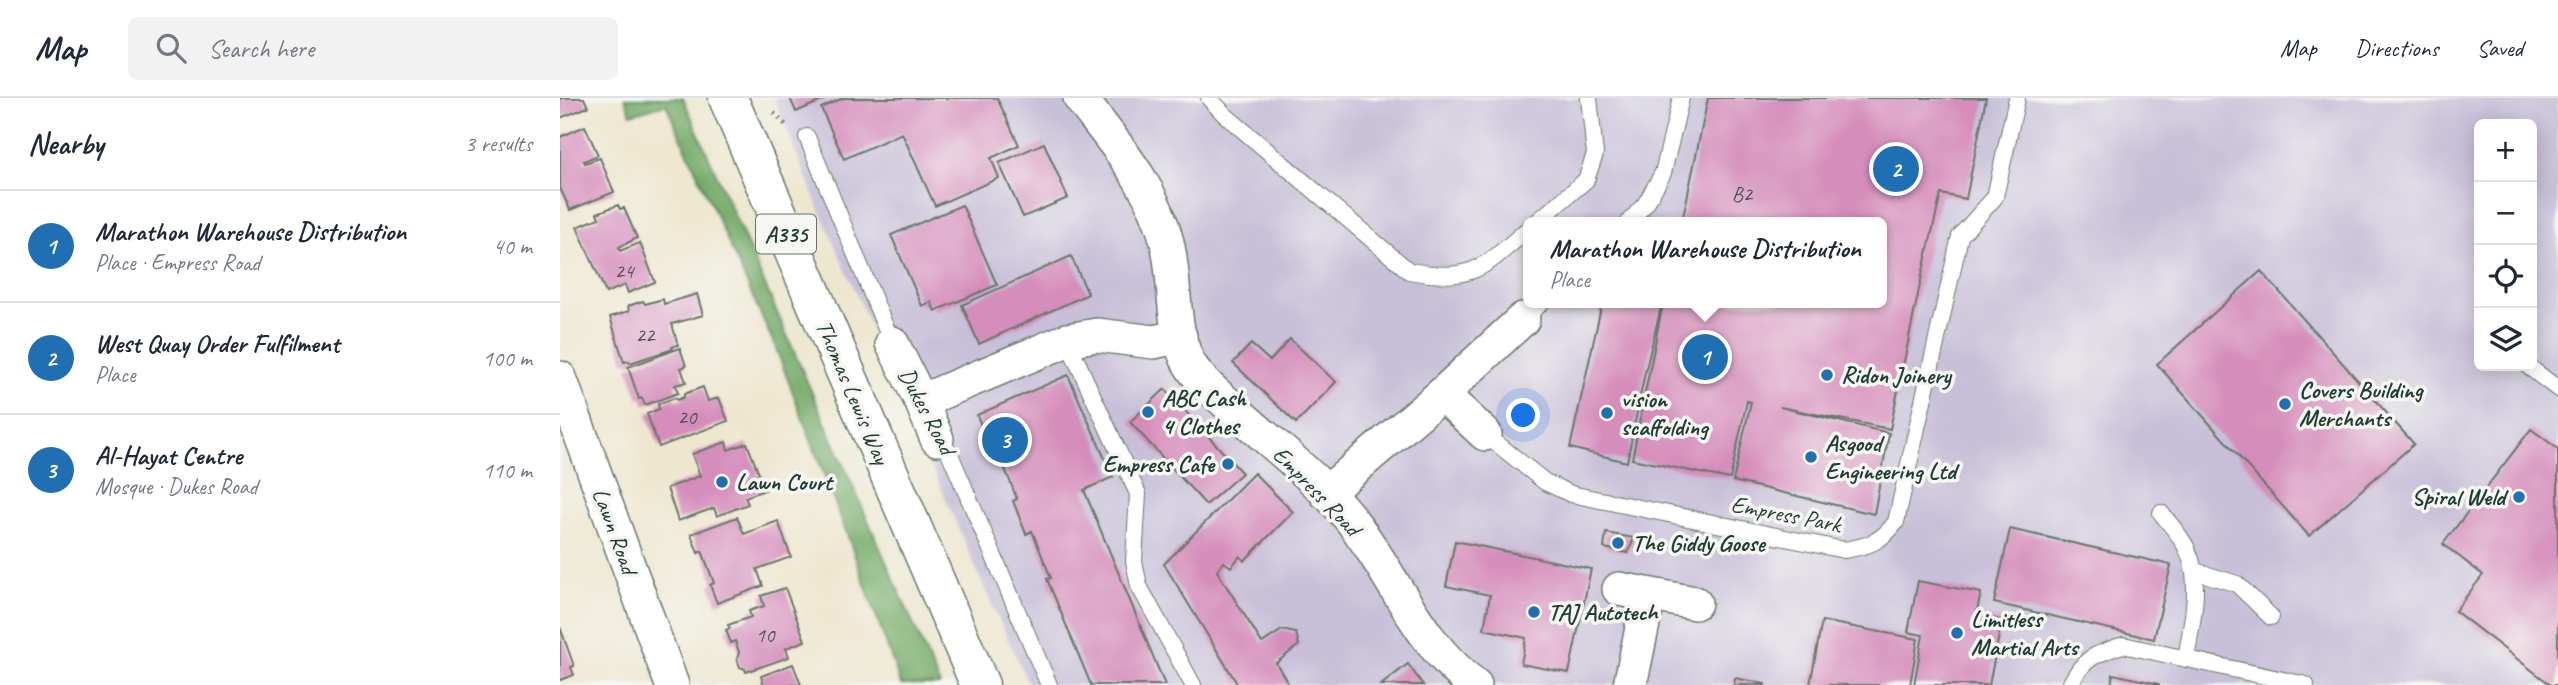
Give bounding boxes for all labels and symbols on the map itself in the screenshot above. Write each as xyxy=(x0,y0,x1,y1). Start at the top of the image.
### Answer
pin: 2 xyxy=(1873,143,1919,195)
house number: B2 xyxy=(1732,181,1754,207)
road number: A335 xyxy=(756,214,816,253)
house number: 24 xyxy=(615,258,636,284)
street label: Thomas Lewis Way xyxy=(809,315,898,470)
house number: 22 xyxy=(636,322,656,348)
pin: 1 xyxy=(1682,331,1728,383)
place label: Ridon Joinery xyxy=(1841,360,1953,390)
street label: Dukes Road xyxy=(892,363,964,463)
marker: Ridon Joinery xyxy=(1819,367,1835,383)
place label: Covers Building Merchants xyxy=(2299,375,2425,433)
place label: ABC Cash 4 Clothes xyxy=(1162,383,1247,441)
place label: vision scaffolding xyxy=(1621,384,1710,442)
marker: Covers Building Merchants xyxy=(2277,396,2293,412)
your location xyxy=(1506,398,1540,432)
house number: 20 xyxy=(678,404,698,430)
marker: ABC Cash 4 Clothes xyxy=(1140,404,1156,420)
marker: vision scaffolding xyxy=(1599,405,1615,421)
pin: 3 xyxy=(982,414,1028,466)
place label: Asgood Engineering Ltd xyxy=(1825,428,1960,486)
street label: Empress Road xyxy=(1267,439,1370,545)
place label: Empress Cafe xyxy=(1103,449,1216,479)
marker: Asgood Engineering Ltd xyxy=(1803,449,1819,465)
marker: Empress Cafe xyxy=(1220,456,1236,472)
place label: Lawn Court xyxy=(736,467,835,497)
marker: Lawn Court xyxy=(714,474,730,490)
place label: Spiral Weld xyxy=(2412,482,2509,512)
street label: Lawn Road xyxy=(586,484,646,581)
street label: Empress Park xyxy=(1729,489,1845,540)
marker: Spiral Weld xyxy=(2511,489,2527,505)
place label: The Giddy Goose xyxy=(1632,528,1767,558)
marker: The Giddy Goose xyxy=(1610,535,1626,551)
place label: TAJ Autotech xyxy=(1548,597,1659,627)
marker: TAJ Autotech xyxy=(1526,604,1542,620)
place label: Limitless Martial Arts xyxy=(1971,604,2080,662)
house number: 10 xyxy=(756,622,776,648)
marker: Limitless Martial Arts xyxy=(1949,625,1965,641)

